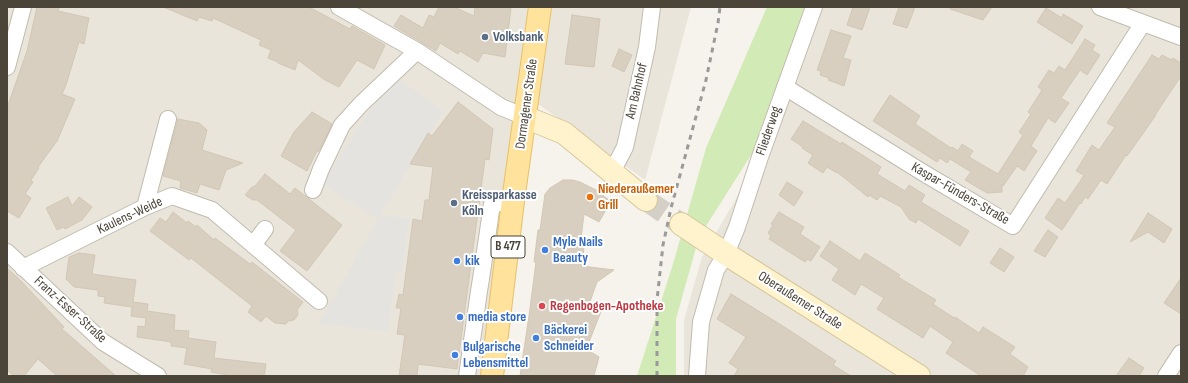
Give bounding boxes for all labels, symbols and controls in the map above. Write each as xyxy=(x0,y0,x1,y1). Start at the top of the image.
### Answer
place label: Volksbank xyxy=(493,29,543,45)
marker: Volksbank xyxy=(480,32,490,42)
street label: Dormagener Straße xyxy=(512,58,542,150)
street label: Am Bahnhof xyxy=(622,61,652,121)
street label: Fliederweg xyxy=(753,104,785,158)
street label: Kaspar-Fünders-Straße xyxy=(908,159,1012,229)
place label: Niederaußemer Grill xyxy=(598,181,674,214)
place label: Kreissparkasse Köln xyxy=(462,187,537,220)
marker: Niederaußemer Grill xyxy=(585,192,595,202)
street label: Kaulens-Weide xyxy=(95,194,165,238)
marker: Kreissparkasse Köln xyxy=(449,198,459,208)
place label: Myle Nails Beauty xyxy=(553,234,603,266)
road number: B 477 xyxy=(491,236,525,258)
marker: Myle Nails Beauty xyxy=(540,245,550,255)
place label: kik xyxy=(465,253,480,269)
marker: kik xyxy=(452,256,462,266)
street label: Oberaußemer Straße xyxy=(755,268,845,334)
street label: Franz-Esser-Straße xyxy=(30,273,110,347)
place label: Regenbogen-Apotheke xyxy=(550,298,663,314)
marker: Regenbogen-Apotheke xyxy=(537,301,547,311)
place label: media store xyxy=(468,309,526,325)
marker: media store xyxy=(455,312,465,322)
place label: Bäckerei Schneider xyxy=(544,322,594,354)
marker: Bäckerei Schneider xyxy=(531,333,541,343)
place label: Bulgarische Lebensmittel xyxy=(463,339,528,372)
marker: Bulgarische Lebensmittel xyxy=(450,350,460,360)

